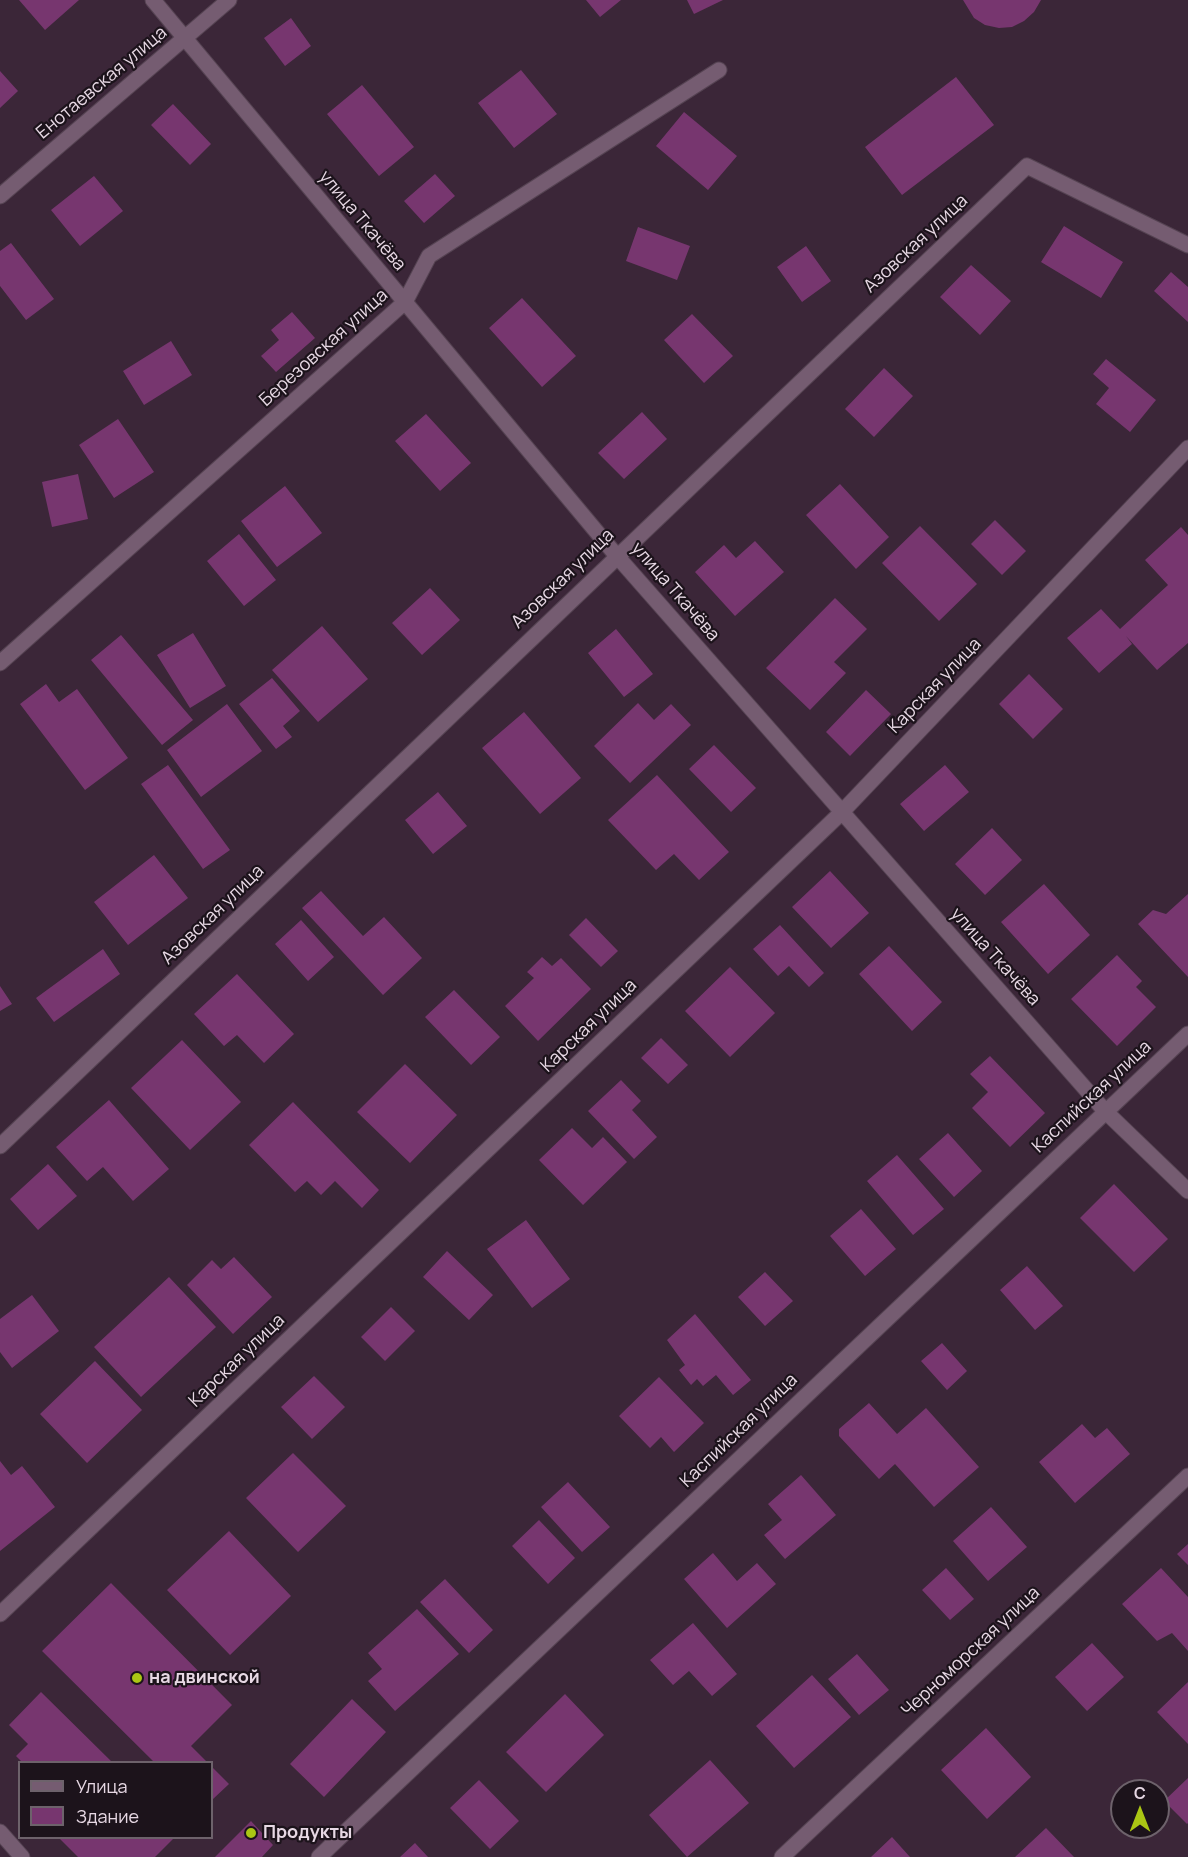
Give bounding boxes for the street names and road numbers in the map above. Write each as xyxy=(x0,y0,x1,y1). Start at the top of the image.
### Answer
street label: Енотаевская улица xyxy=(32,22,172,144)
street label: улица Ткачёва xyxy=(314,167,410,275)
street label: Азовская улица xyxy=(860,190,972,298)
street label: Березовская улица xyxy=(256,285,392,411)
street label: Азовская улица xyxy=(507,525,619,633)
street label: улица Ткачёва xyxy=(626,538,724,646)
street label: Карская улица xyxy=(884,634,986,738)
street label: Азовская улица xyxy=(157,861,269,969)
street label: улица Ткачёва xyxy=(945,904,1045,1010)
street label: Карская улица xyxy=(537,975,641,1077)
street label: Каспийская улица xyxy=(1028,1036,1156,1158)
street label: Карская улица xyxy=(185,1310,289,1412)
street label: Каспийская улица xyxy=(676,1370,802,1492)
street label: Черноморская улица xyxy=(897,1582,1045,1722)

